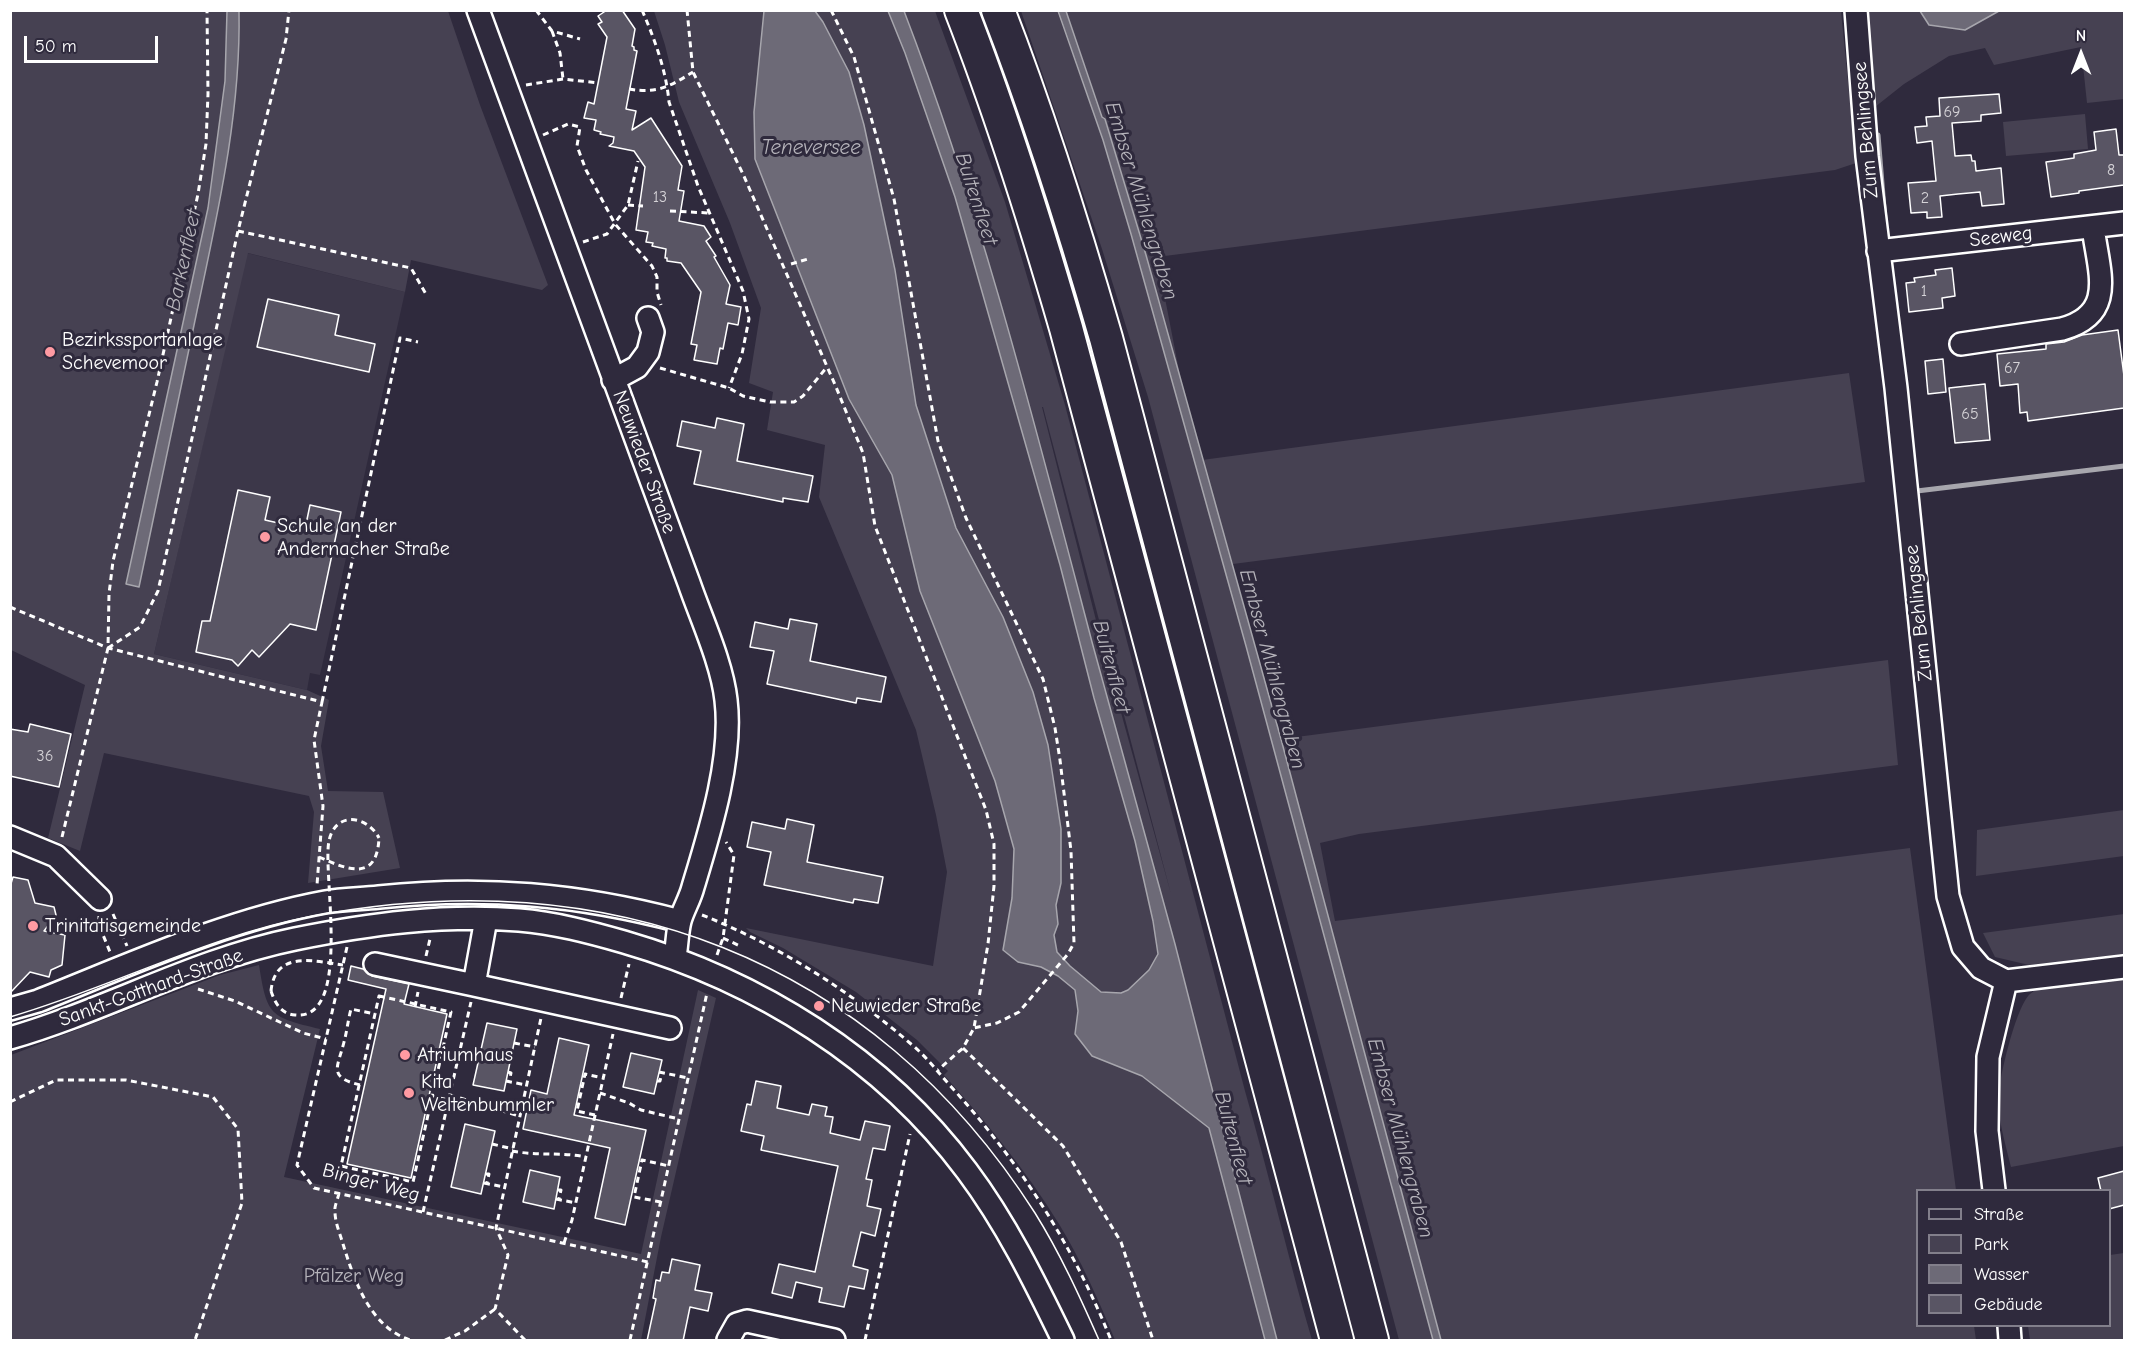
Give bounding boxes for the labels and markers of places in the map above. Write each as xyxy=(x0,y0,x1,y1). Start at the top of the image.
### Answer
place label: Bezirkssportanlage Schevemoor xyxy=(62,328,223,375)
marker: Bezirkssportanlage Schevemoor xyxy=(43,345,57,359)
place label: Schule an der Andernacher Straße xyxy=(277,514,450,561)
marker: Schule an der Andernacher Straße xyxy=(258,530,272,544)
place label: Trinitatisgemeinde xyxy=(45,914,201,938)
marker: Trinitatisgemeinde xyxy=(26,919,40,933)
place label: Neuwieder Straße xyxy=(831,994,981,1018)
marker: Neuwieder Straße xyxy=(812,999,826,1013)
place label: Atriumhaus xyxy=(417,1043,513,1067)
marker: Atriumhaus xyxy=(398,1048,412,1062)
place label: Kita Weltenbummler xyxy=(421,1070,554,1117)
marker: Kita Weltenbummler xyxy=(402,1086,416,1100)

